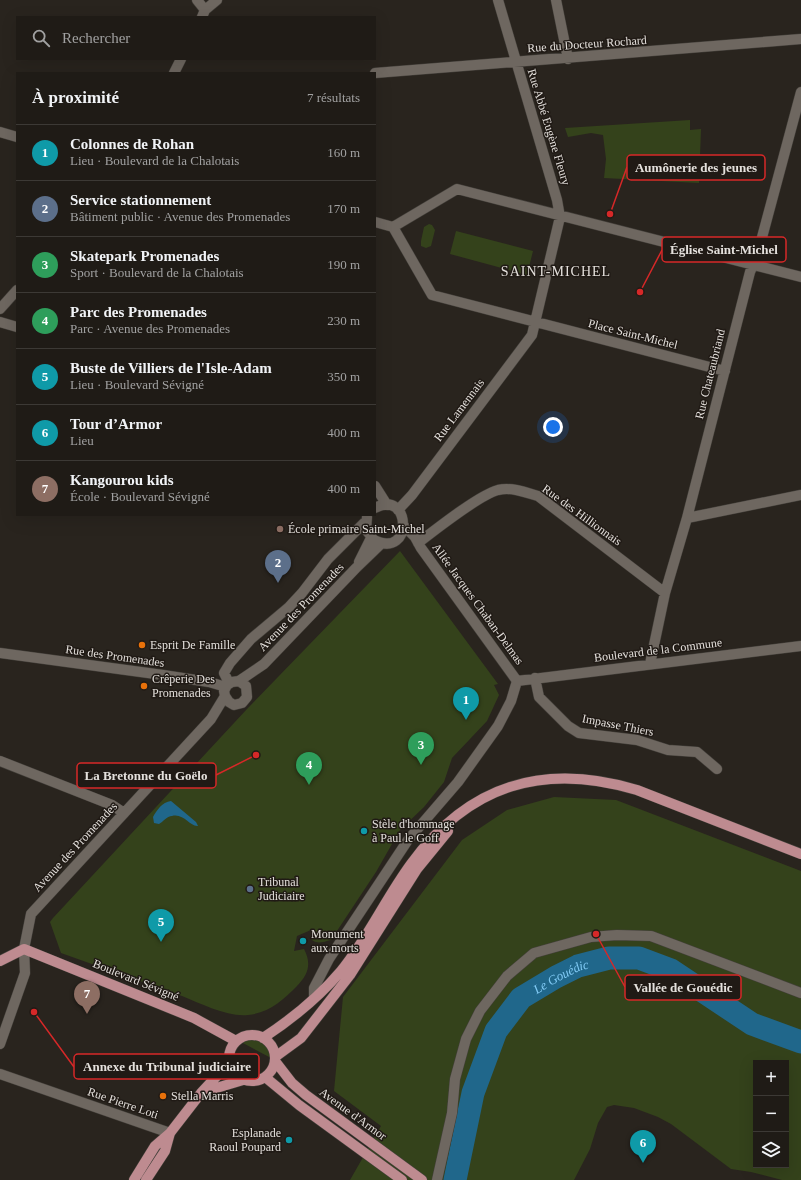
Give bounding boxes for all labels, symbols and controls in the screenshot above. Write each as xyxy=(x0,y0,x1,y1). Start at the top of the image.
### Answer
search box xyxy=(16,16,376,60)
icon: search xyxy=(30,27,52,49)
text: Rechercher xyxy=(62,30,130,46)
street label: Rue du Docteur Rochard xyxy=(527,33,647,55)
street label: Rue Abbé Eugène Fleury xyxy=(525,67,573,187)
text: À proximité xyxy=(32,88,119,107)
text: 7 résultats xyxy=(307,90,360,105)
text: Colonnes de Rohan xyxy=(70,136,194,152)
text: 1 xyxy=(42,145,48,160)
text: 160 m xyxy=(327,145,360,160)
text: Lieu · Boulevard de la Chalotais xyxy=(70,153,239,168)
callout: Aumônerie des jeunes xyxy=(627,155,765,180)
text: Aumônerie des jeunes xyxy=(635,160,757,175)
text: Service stationnement xyxy=(70,192,211,208)
text: 2 xyxy=(42,201,48,216)
text: 170 m xyxy=(327,201,360,216)
text: Bâtiment public · Avenue des Promenades xyxy=(70,209,290,224)
callout: Église Saint-Michel xyxy=(662,237,786,262)
text: Église Saint-Michel xyxy=(670,242,778,257)
text: Skatepark Promenades xyxy=(70,248,219,264)
text: 3 xyxy=(42,257,48,272)
text: 190 m xyxy=(327,257,360,272)
district label: SAINT-MICHEL xyxy=(501,264,611,279)
text: Sport · Boulevard de la Chalotais xyxy=(70,265,244,280)
text: Parc des Promenades xyxy=(70,304,207,320)
text: 4 xyxy=(42,313,48,328)
text: 230 m xyxy=(327,313,360,328)
street label: Place Saint-Michel xyxy=(587,316,680,352)
text: Parc · Avenue des Promenades xyxy=(70,321,230,336)
street label: Rue Chateaubriand xyxy=(692,328,728,420)
text: Buste de Villiers de l'Isle-Adam xyxy=(70,360,272,376)
text: 5 xyxy=(42,369,48,384)
text: 350 m xyxy=(327,369,360,384)
street label: Rue Lamennais xyxy=(431,376,487,444)
text: Lieu · Boulevard Sévigné xyxy=(70,377,204,392)
text: Tour d’Armor xyxy=(70,416,162,432)
your location xyxy=(543,417,563,437)
text: 6 xyxy=(42,425,48,440)
text: 400 m xyxy=(327,425,360,440)
text: Lieu xyxy=(70,433,94,448)
text: Kangourou kids xyxy=(70,472,174,488)
text: 7 xyxy=(42,481,48,496)
text: 400 m xyxy=(327,481,360,496)
street label: Rue des Hillionnais xyxy=(540,482,625,549)
text: École · Boulevard Sévigné xyxy=(70,489,210,504)
place label: École primaire Saint-Michel xyxy=(288,522,425,536)
marker: École primaire Saint-Michel xyxy=(275,524,285,534)
street label: Allée Jacques Chaban-Delmas xyxy=(429,541,527,668)
pin: 2 xyxy=(265,550,291,583)
street label: Avenue des Promenades xyxy=(255,560,347,654)
street label: Boulevard de la Commune xyxy=(593,635,723,665)
place label: Esprit De Famille xyxy=(150,638,235,652)
marker: Esprit De Famille xyxy=(137,640,147,650)
street label: Rue des Promenades xyxy=(65,642,166,670)
place label: Crêperie Des Promenades xyxy=(152,672,215,700)
marker: Crêperie Des Promenades xyxy=(139,681,149,691)
pin: 1 xyxy=(453,687,479,720)
street label: Impasse Thiers xyxy=(581,711,655,739)
pin: 3 xyxy=(408,732,434,765)
pin: 4 xyxy=(296,752,322,785)
callout: La Bretonne du Goëlo xyxy=(77,763,216,788)
text: La Bretonne du Goëlo xyxy=(85,768,207,783)
street label: Avenue des Promenades xyxy=(30,799,120,895)
place label: Stèle d'hommage à Paul le Goff xyxy=(372,817,454,845)
marker: Stèle d'hommage à Paul le Goff xyxy=(359,826,369,836)
place label: Tribunal Judiciaire xyxy=(258,875,305,903)
marker: Tribunal Judiciaire xyxy=(245,884,255,894)
pin: 5 xyxy=(148,909,174,942)
place label: Monument aux morts xyxy=(311,927,364,955)
marker: Monument aux morts xyxy=(298,936,308,946)
street label: Boulevard Sévigné xyxy=(91,956,181,1004)
water label: Le Gouédic xyxy=(530,957,590,997)
callout: Vallée de Gouédic xyxy=(625,975,741,1000)
text: Vallée de Gouédic xyxy=(633,980,733,995)
pin: 7 xyxy=(74,981,100,1014)
callout: Annexe du Tribunal judiciaire xyxy=(74,1054,259,1079)
text: Annexe du Tribunal judiciaire xyxy=(83,1059,251,1074)
map controls xyxy=(753,1060,789,1168)
button: + xyxy=(753,1060,789,1096)
street label: Rue Pierre Loti xyxy=(86,1084,161,1122)
street label: Avenue d'Armor xyxy=(317,1085,389,1143)
place label: Stella Marris xyxy=(171,1089,234,1103)
marker: Stella Marris xyxy=(158,1091,168,1101)
button: − xyxy=(753,1096,789,1132)
place label: Esplanade Raoul Poupard xyxy=(209,1126,281,1154)
pin: 6 xyxy=(630,1130,656,1163)
button: layers xyxy=(753,1132,789,1168)
marker: Esplanade Raoul Poupard xyxy=(284,1135,294,1145)

